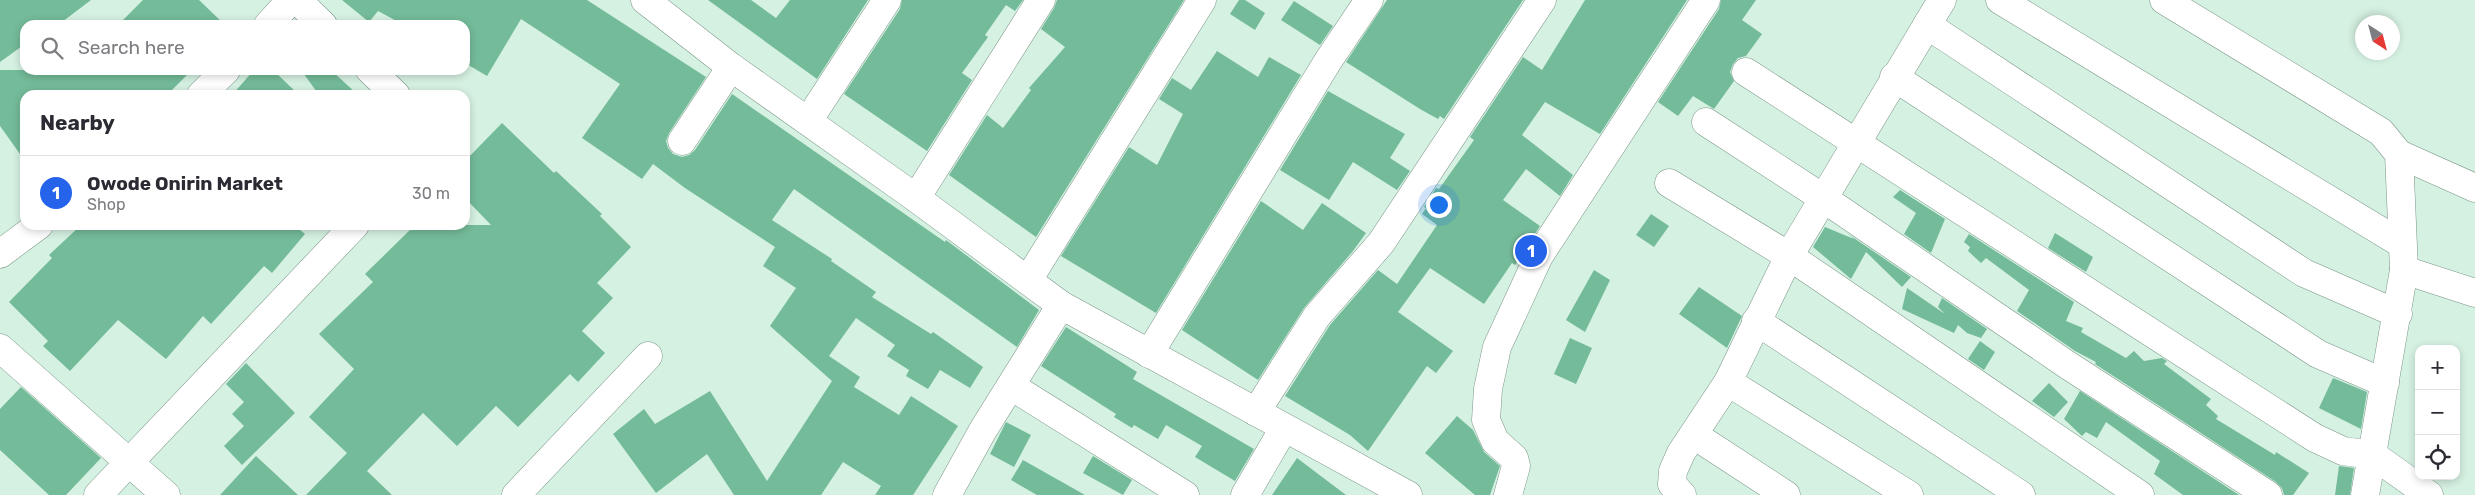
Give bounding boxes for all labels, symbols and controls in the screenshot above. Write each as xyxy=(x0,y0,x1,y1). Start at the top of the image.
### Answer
north arrow xyxy=(2355,15,2400,60)
search box xyxy=(20,20,470,75)
icon: search xyxy=(38,34,66,62)
text: Search here xyxy=(78,36,185,59)
text: Nearby xyxy=(40,110,115,135)
text: Owode Onirin Market xyxy=(87,172,283,195)
text: 1 xyxy=(52,184,60,203)
text: 30 m xyxy=(412,184,450,203)
your location xyxy=(1426,192,1452,218)
text: Shop xyxy=(87,195,125,214)
pin: 1 xyxy=(1515,232,1547,270)
map controls xyxy=(2415,345,2460,480)
button: + xyxy=(2415,345,2460,390)
button: − xyxy=(2415,390,2460,435)
button: locate xyxy=(2415,435,2460,480)

